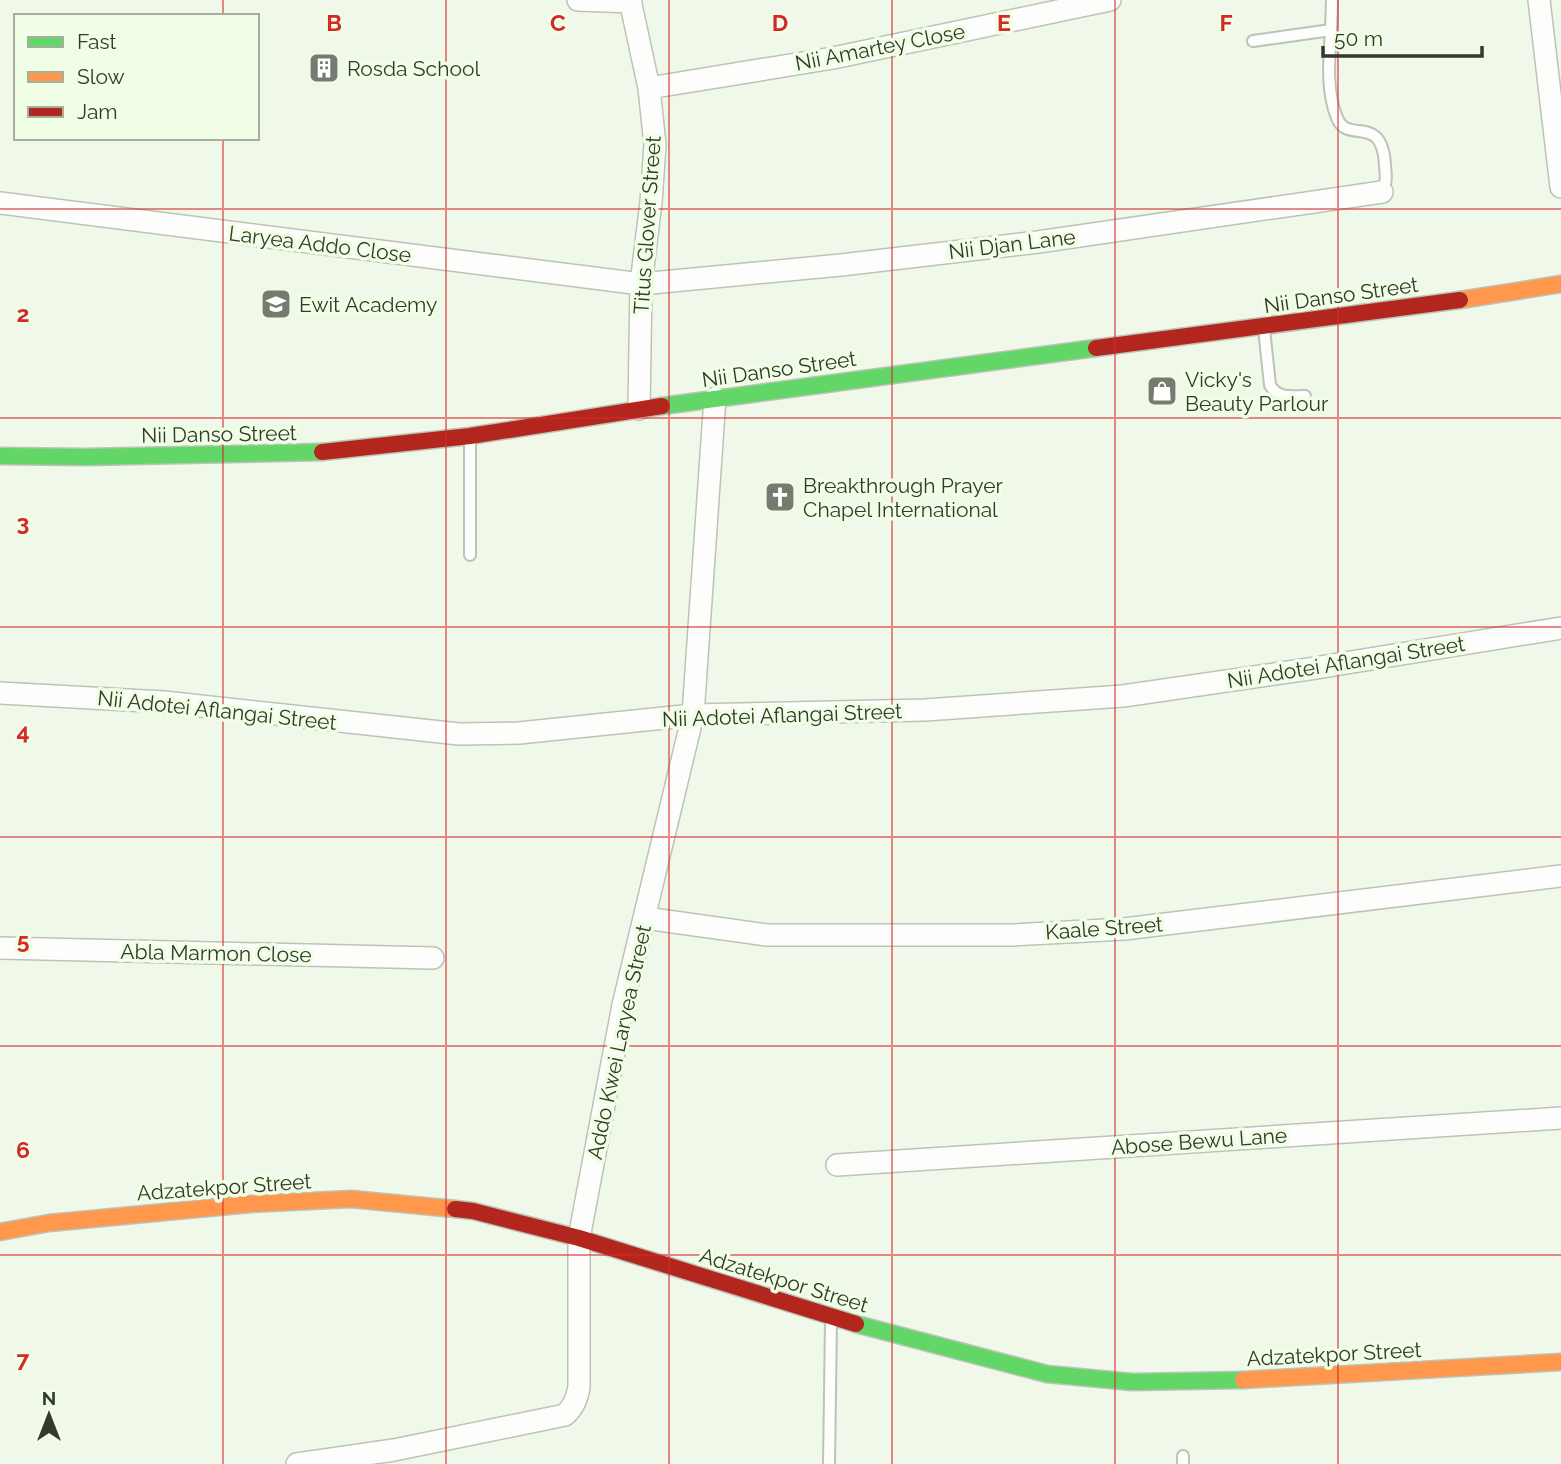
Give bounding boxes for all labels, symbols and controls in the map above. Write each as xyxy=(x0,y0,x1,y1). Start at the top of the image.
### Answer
text: B xyxy=(326,9,342,36)
text: C xyxy=(550,9,566,36)
text: D xyxy=(772,9,788,36)
text: E xyxy=(997,9,1011,36)
text: F xyxy=(1219,9,1233,36)
legend xyxy=(14,14,259,140)
scale bar xyxy=(1323,14,1482,58)
street label: Nii Amartey Close xyxy=(793,18,967,76)
text: 50 m xyxy=(1334,26,1383,51)
text: Fast xyxy=(77,29,117,54)
building icon: Rosda School xyxy=(307,51,341,85)
place label: Rosda School xyxy=(347,56,480,81)
text: Slow xyxy=(77,64,125,89)
text: Jam xyxy=(77,99,118,124)
street label: Titus Glover Street xyxy=(628,135,666,315)
street label: Laryea Addo Close xyxy=(227,220,413,268)
street label: Nii Djan Lane xyxy=(947,224,1077,264)
street label: Nii Danso Street xyxy=(1262,272,1420,318)
school or university icon: Ewit Academy xyxy=(259,287,293,321)
place label: Ewit Academy xyxy=(299,292,437,317)
text: 2 xyxy=(17,300,29,327)
street label: Nii Danso Street xyxy=(700,346,858,392)
place label: Vicky's Beauty Parlour xyxy=(1185,367,1329,416)
shop icon: Vicky's Beauty Parlour xyxy=(1145,374,1179,408)
street label: Nii Danso Street xyxy=(141,420,297,448)
place label: Breakthrough Prayer Chapel International xyxy=(803,473,1004,522)
church icon: Breakthrough Prayer Chapel International xyxy=(763,480,797,514)
text: 3 xyxy=(17,509,29,536)
street label: Nii Adotei Aflangai Street xyxy=(1225,631,1467,693)
street label: Nii Adotei Aflangai Street xyxy=(96,685,338,735)
street label: Nii Adotei Aflangai Street xyxy=(662,698,902,732)
text: 4 xyxy=(16,718,30,745)
street label: Kaale Street xyxy=(1044,911,1164,945)
street label: Addo Kwei Laryea Street xyxy=(582,923,656,1161)
text: 5 xyxy=(17,927,30,954)
street label: Abla Marmon Close xyxy=(120,939,312,967)
street label: Abose Bewu Lane xyxy=(1110,1122,1288,1160)
text: 6 xyxy=(16,1136,30,1163)
street label: Adzatekpor Street xyxy=(136,1168,312,1206)
street label: Adzatekpor Street xyxy=(697,1242,871,1318)
street label: Adzatekpor Street xyxy=(1246,1337,1422,1371)
text: 7 xyxy=(17,1345,30,1372)
north arrow xyxy=(14,1380,84,1450)
text: N xyxy=(42,1387,56,1409)

